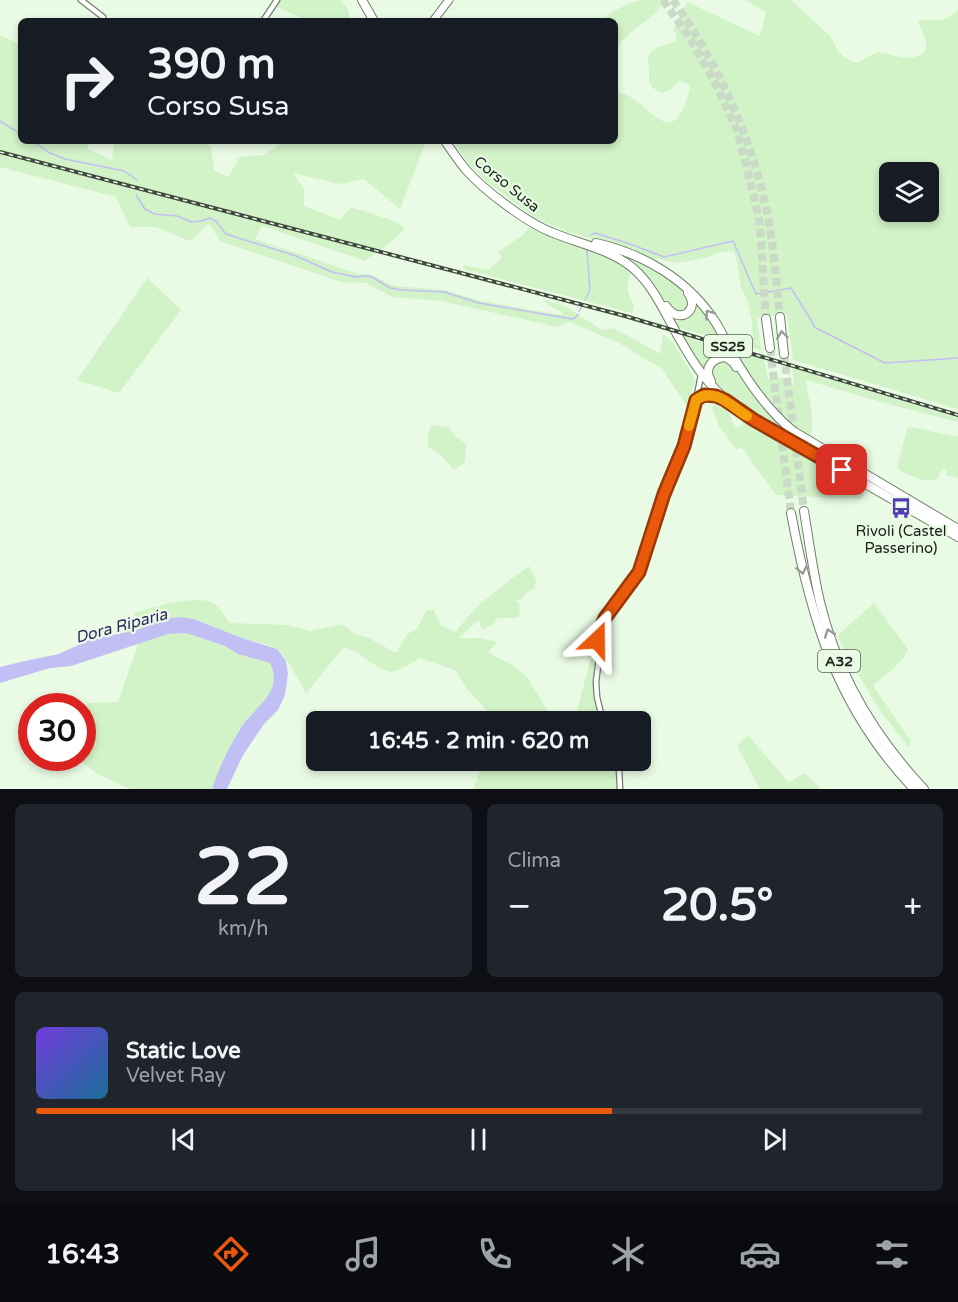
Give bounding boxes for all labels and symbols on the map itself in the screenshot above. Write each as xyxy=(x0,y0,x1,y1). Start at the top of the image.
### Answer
street label: Corso Susa xyxy=(471,152,543,216)
one-way arrow xyxy=(705,309,716,320)
one-way arrow xyxy=(776,331,789,340)
road number: SS25 xyxy=(704,335,752,357)
pin xyxy=(816,444,867,495)
bus stop icon: Rivoli (Castel Passerino) xyxy=(889,496,913,520)
place label: Rivoli (Castel Passerino) xyxy=(856,522,946,557)
one-way arrow xyxy=(795,565,808,575)
water label: Dora Riparia xyxy=(73,604,170,648)
position arrow xyxy=(565,608,629,672)
one-way arrow xyxy=(824,628,836,639)
road number: A32 xyxy=(818,650,860,672)
speed limit sign: 30 xyxy=(18,693,96,771)

